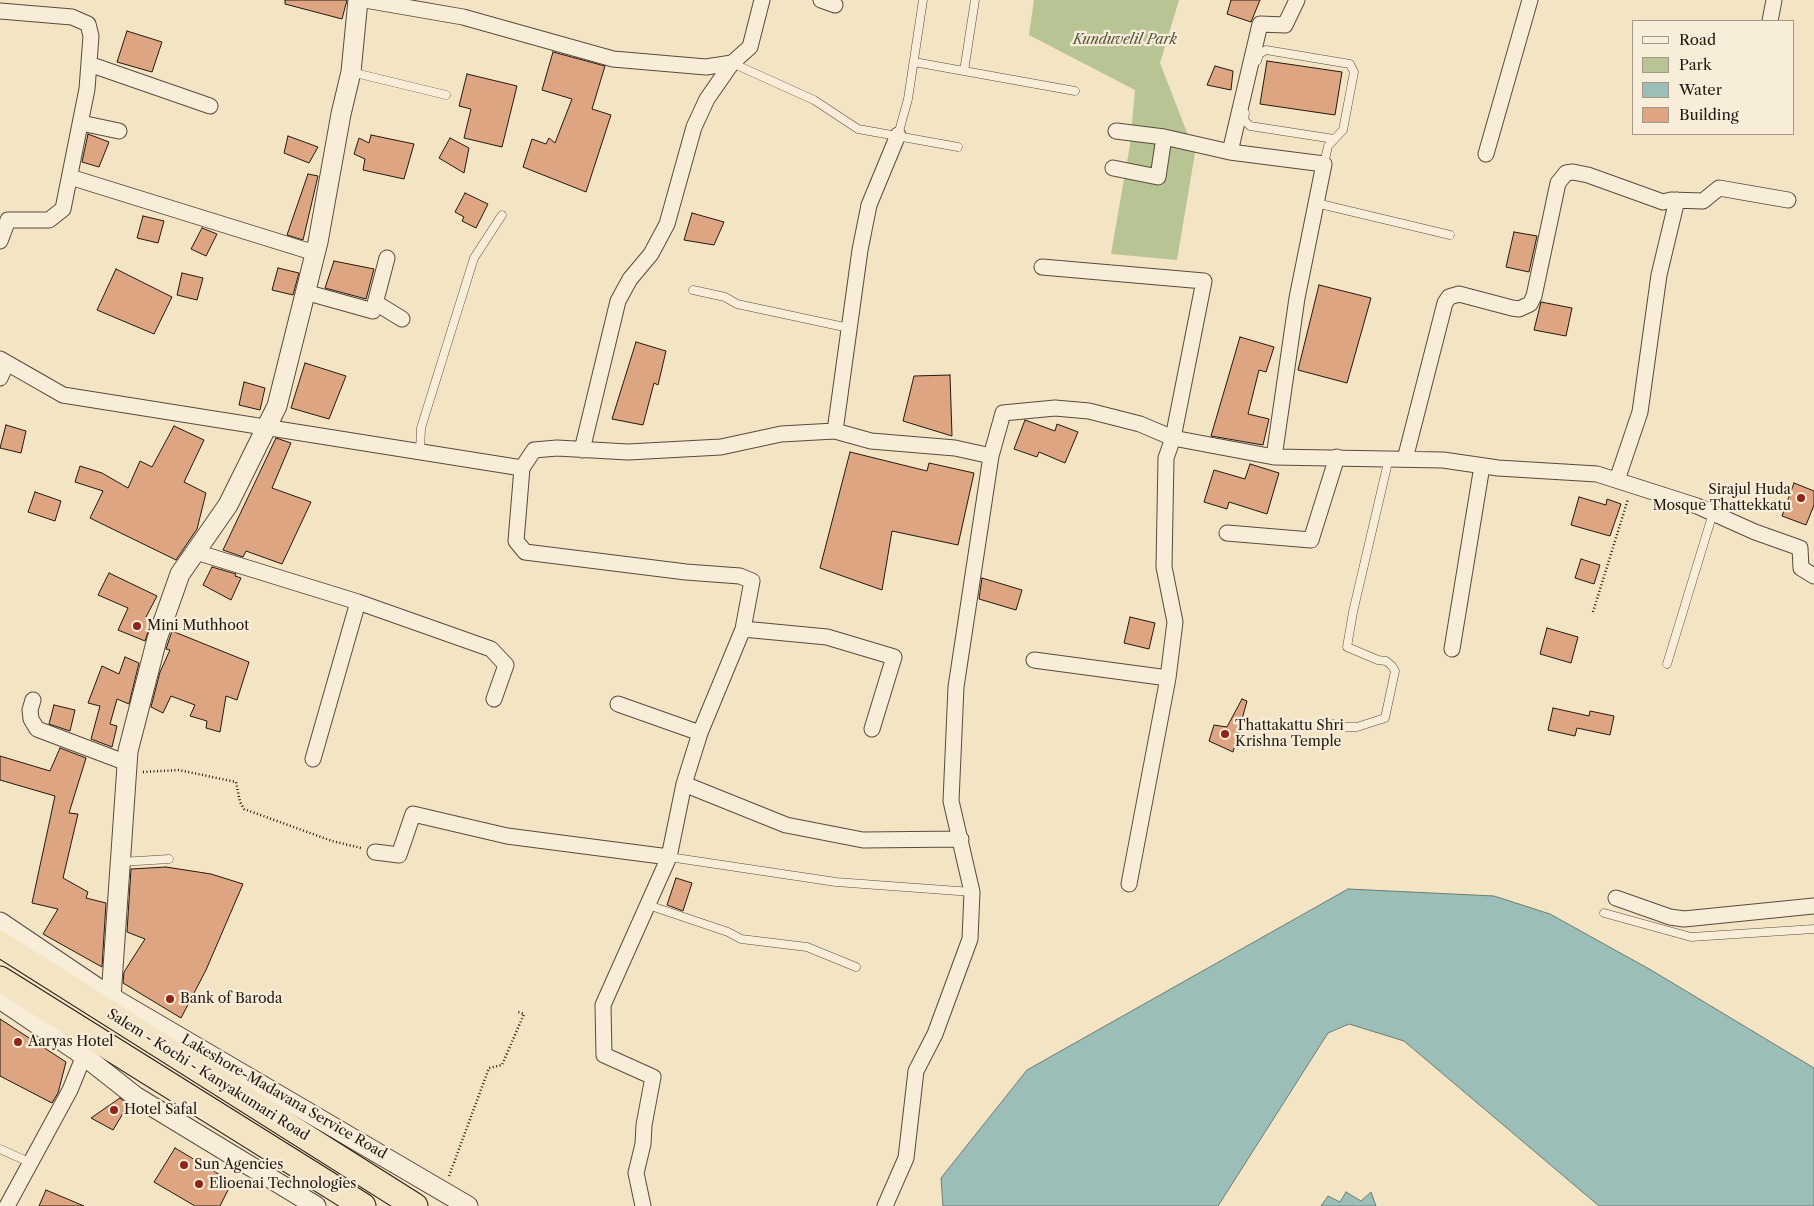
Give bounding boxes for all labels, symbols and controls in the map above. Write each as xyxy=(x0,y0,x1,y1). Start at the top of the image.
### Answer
legend xyxy=(1632,20,1794,135)
text: Road xyxy=(1679,30,1716,49)
park label: Kunduvelil Park xyxy=(1073,32,1177,48)
text: Park xyxy=(1679,55,1712,74)
text: Water xyxy=(1679,80,1722,99)
text: Building xyxy=(1679,105,1739,124)
place label: Sirajul Huda Mosque Thattekkatu xyxy=(1653,482,1791,514)
marker: Sirajul Huda Mosque Thattekkatu xyxy=(1795,492,1807,504)
place label: Mini Muthhoot xyxy=(147,618,249,634)
marker: Mini Muthhoot xyxy=(131,620,143,632)
place label: Thattakattu Shri Krishna Temple xyxy=(1235,718,1344,750)
marker: Thattakattu Shri Krishna Temple xyxy=(1219,728,1231,740)
place label: Bank of Baroda xyxy=(180,991,282,1007)
marker: Bank of Baroda xyxy=(164,993,176,1005)
street label: Salem - Kochi - Kanyakumari Road xyxy=(104,1006,312,1144)
street label: Lakeshore-Madavana Service Road xyxy=(178,1031,390,1163)
place label: Aaryas Hotel xyxy=(28,1034,113,1050)
marker: Aaryas Hotel xyxy=(12,1036,24,1048)
place label: Hotel Safal xyxy=(124,1102,197,1118)
marker: Hotel Safal xyxy=(108,1104,120,1116)
place label: Sun Agencies xyxy=(194,1157,283,1173)
marker: Sun Agencies xyxy=(178,1159,190,1171)
place label: Elioenai Technologies xyxy=(209,1176,356,1192)
marker: Elioenai Technologies xyxy=(193,1178,205,1190)

